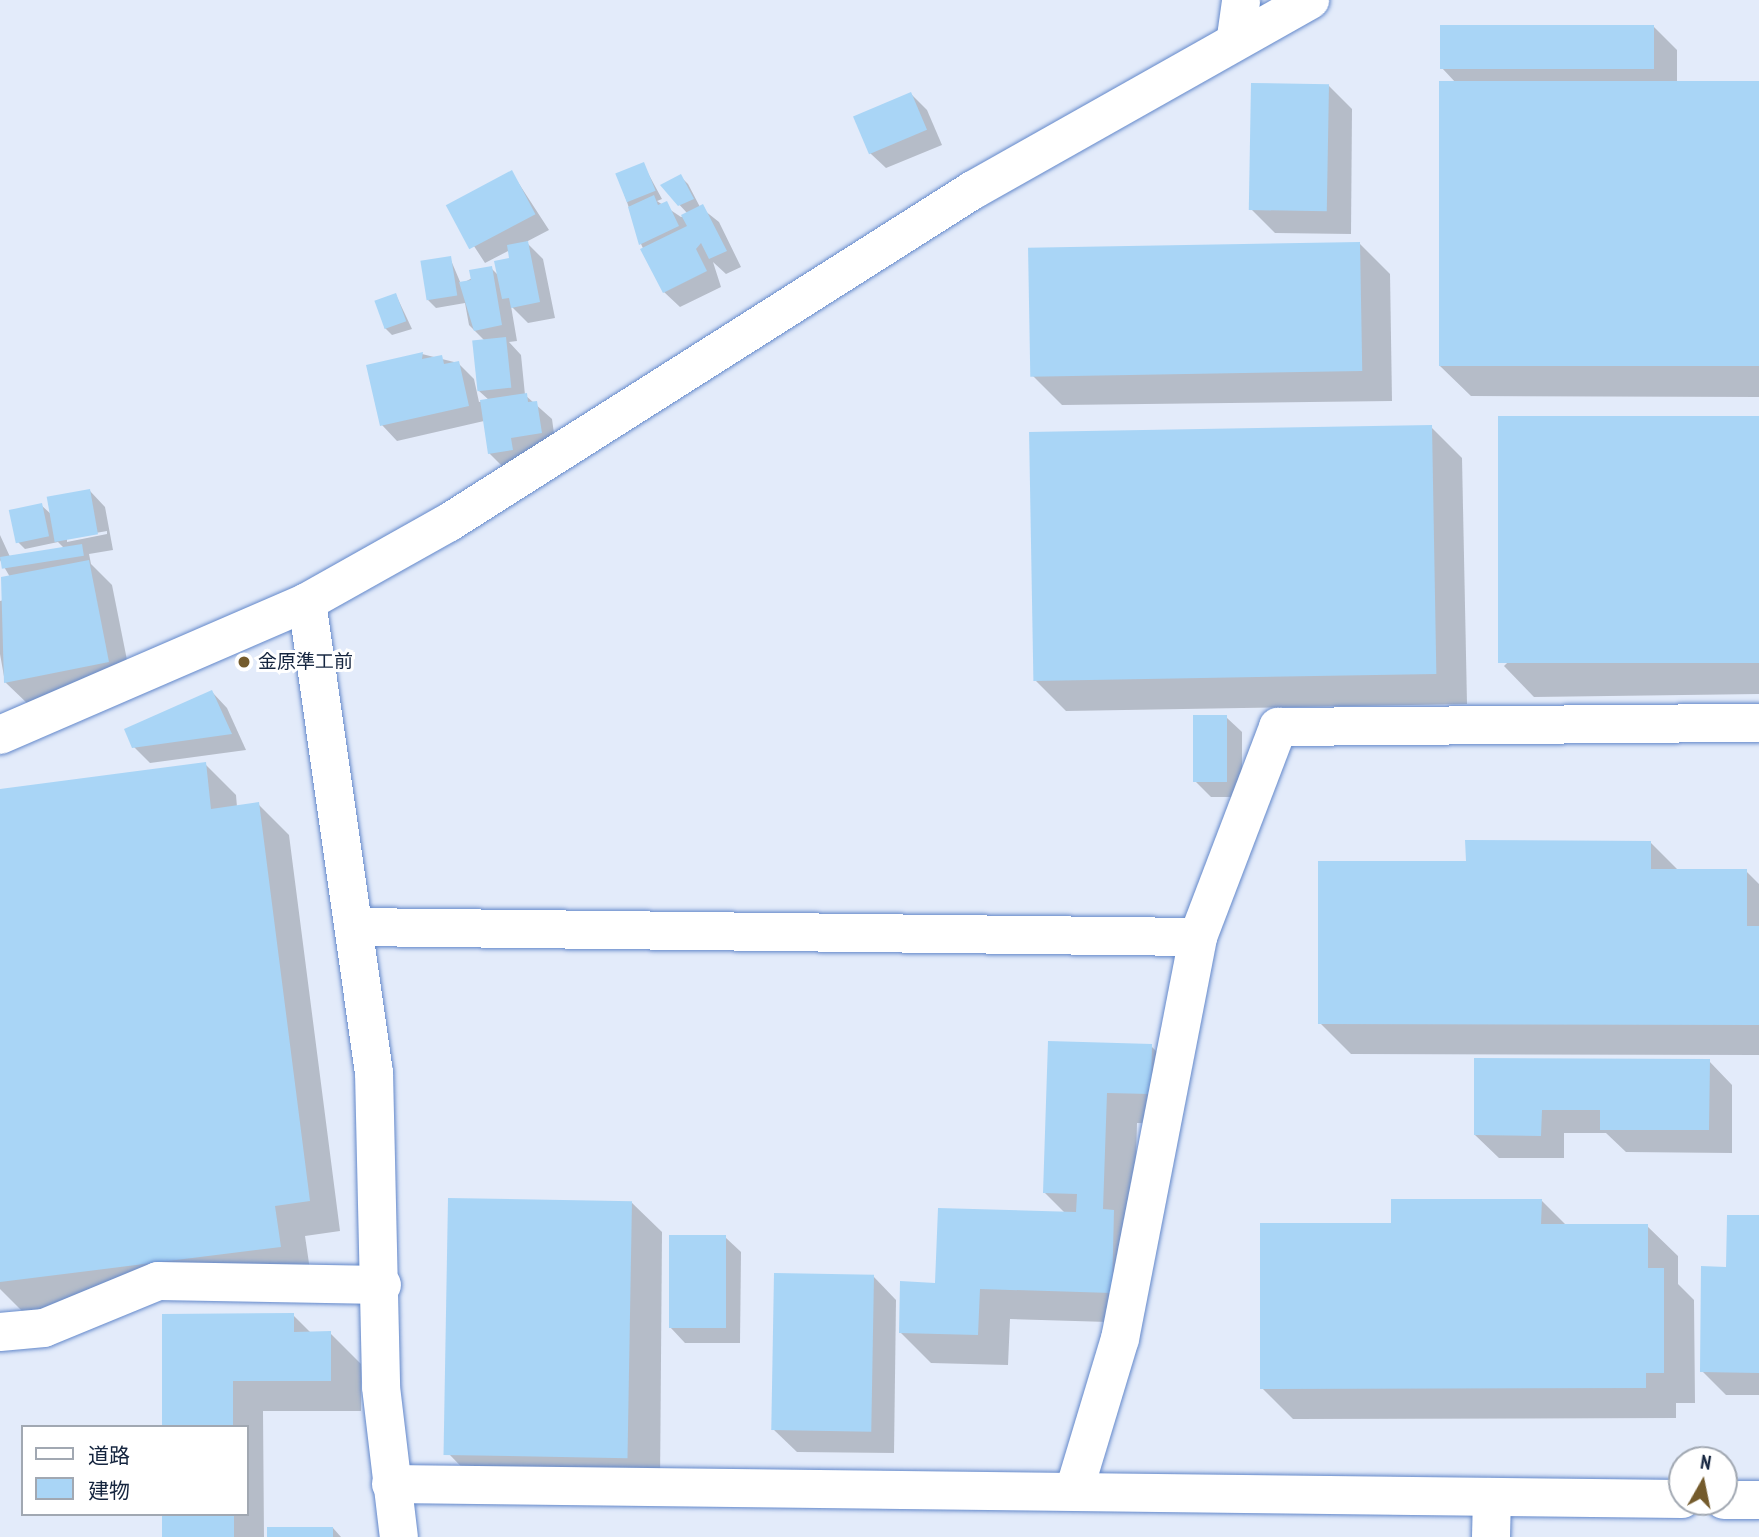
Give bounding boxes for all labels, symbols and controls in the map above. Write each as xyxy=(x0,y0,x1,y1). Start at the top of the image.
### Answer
place label: 金原準工前 xyxy=(258,651,353,673)
marker: 金原準工前 xyxy=(236,654,252,670)
legend xyxy=(21,1425,248,1516)
text: 道路 xyxy=(88,1442,130,1469)
north arrow xyxy=(1668,1446,1738,1516)
text: N xyxy=(1699,1450,1713,1475)
text: 建物 xyxy=(88,1477,130,1504)

